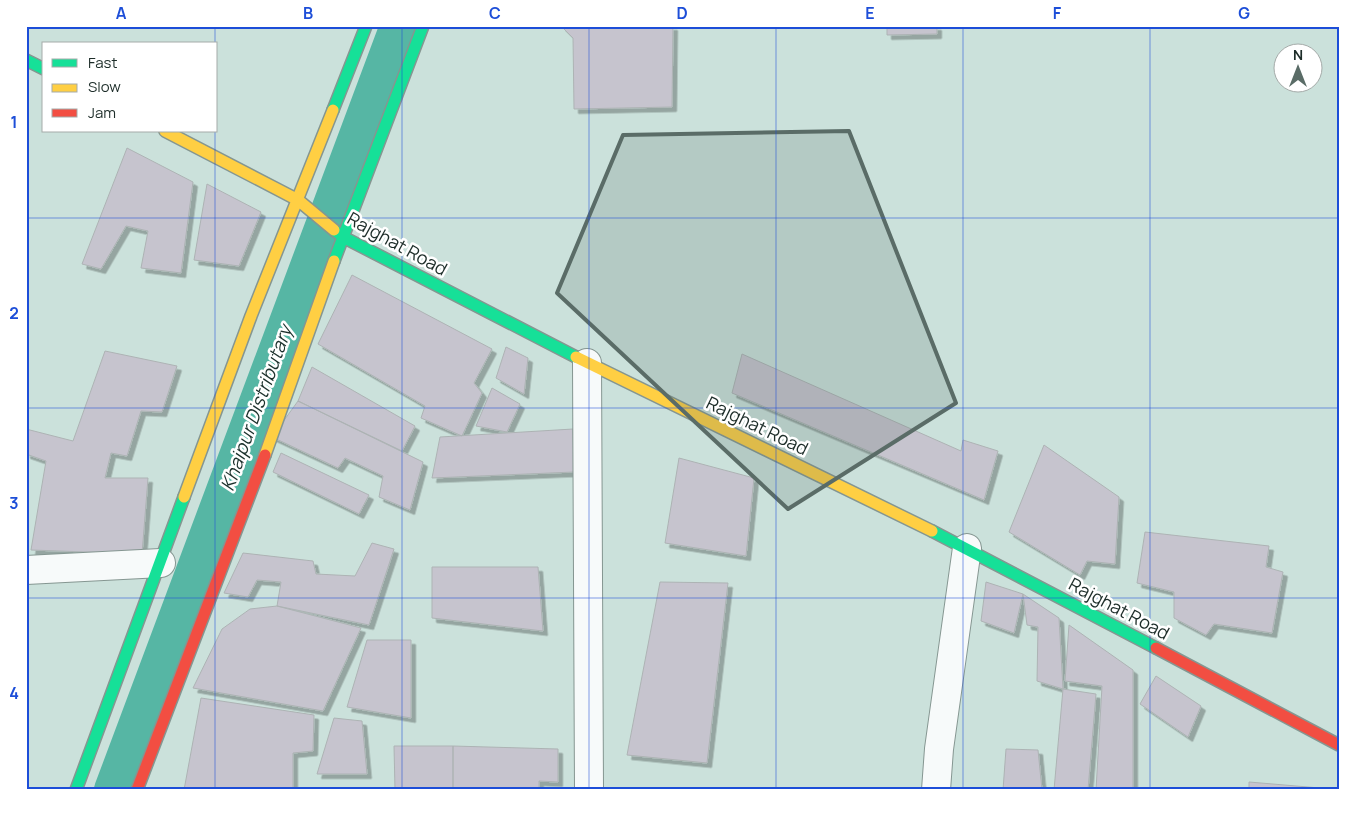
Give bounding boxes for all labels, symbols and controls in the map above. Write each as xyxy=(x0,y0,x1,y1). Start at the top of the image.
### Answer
text: A xyxy=(116,2,127,24)
text: B xyxy=(303,2,313,24)
text: C xyxy=(489,2,501,24)
text: D xyxy=(676,2,688,24)
text: E xyxy=(865,2,875,24)
text: F xyxy=(1053,2,1062,24)
text: G xyxy=(1238,2,1250,24)
legend xyxy=(42,42,218,132)
north arrow xyxy=(1272,42,1322,92)
text: N xyxy=(1293,45,1303,64)
text: Fast xyxy=(88,52,117,73)
text: Slow xyxy=(88,76,121,97)
text: Jam xyxy=(88,102,116,123)
text: 1 xyxy=(10,111,18,133)
street label: Rajghat Road xyxy=(343,206,452,280)
text: 2 xyxy=(9,302,19,324)
water label: Khaipur Distributary xyxy=(214,319,299,494)
street label: Rajghat Road xyxy=(702,390,812,460)
text: 3 xyxy=(9,492,19,514)
street label: Rajghat Road xyxy=(1065,572,1174,645)
text: 4 xyxy=(9,682,19,704)

